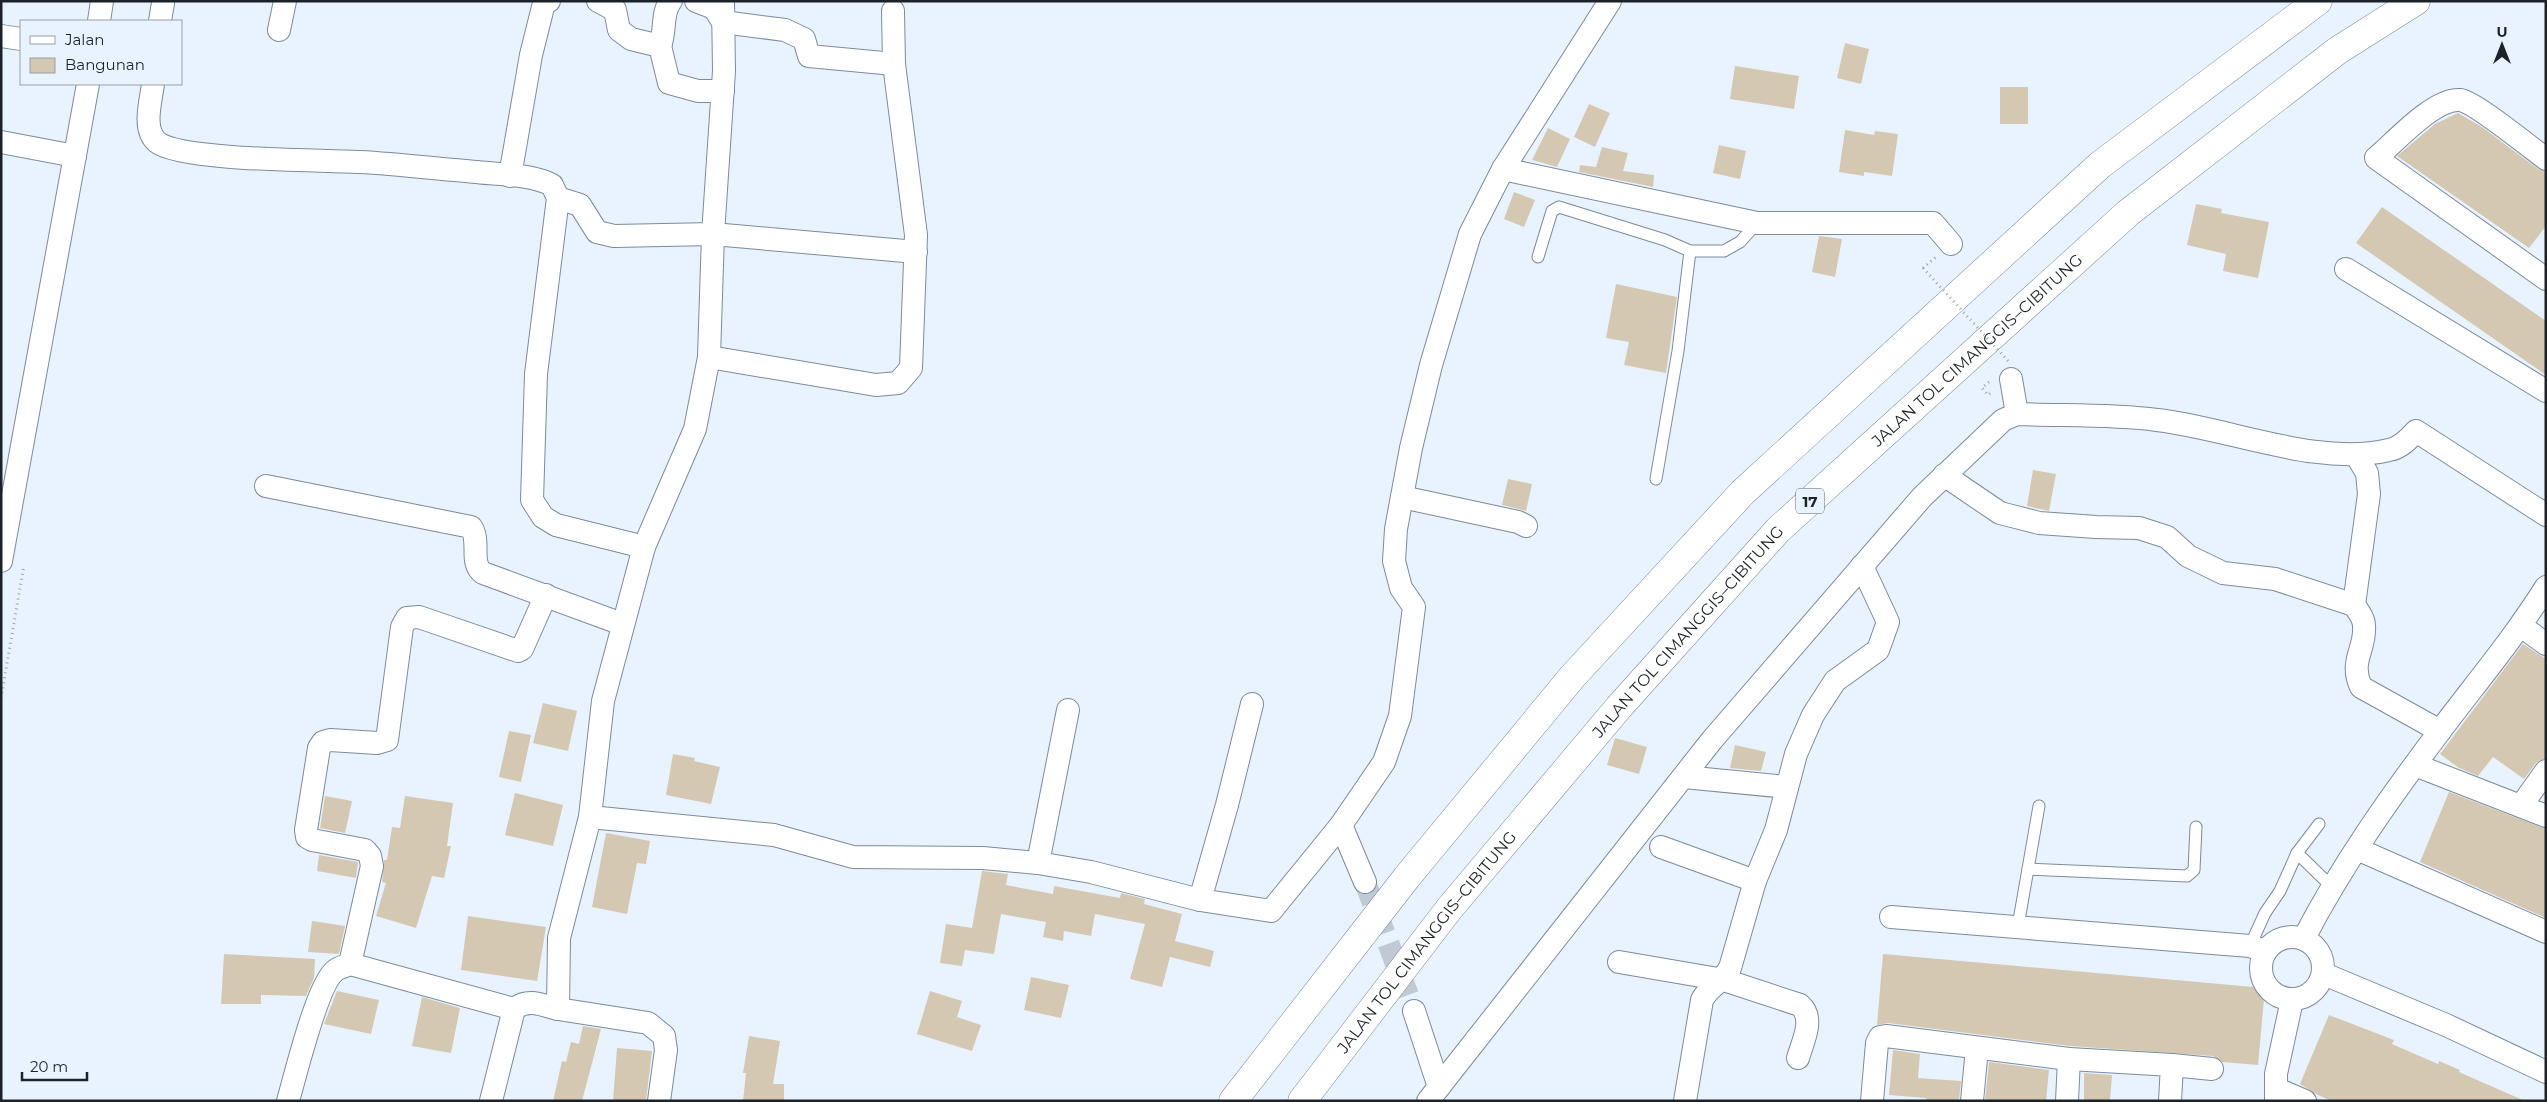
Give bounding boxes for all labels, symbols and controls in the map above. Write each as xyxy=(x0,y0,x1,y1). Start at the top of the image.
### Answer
legend xyxy=(20,20,182,85)
north arrow xyxy=(2477,20,2527,70)
text: U xyxy=(2496,23,2508,41)
text: Jalan xyxy=(64,30,104,49)
text: Bangunan xyxy=(65,55,145,74)
street label: JALAN TOL CIMANGGIS–CIBITUNG xyxy=(1867,250,2086,451)
road number: 17 xyxy=(1796,488,1824,514)
street label: JALAN TOL CIMANGGIS–CIBITUNG xyxy=(1588,521,1787,742)
street label: JALAN TOL CIMANGGIS–CIBITUNG xyxy=(1332,827,1520,1057)
scale bar xyxy=(22,1050,88,1082)
text: 20 m xyxy=(30,1057,68,1076)

